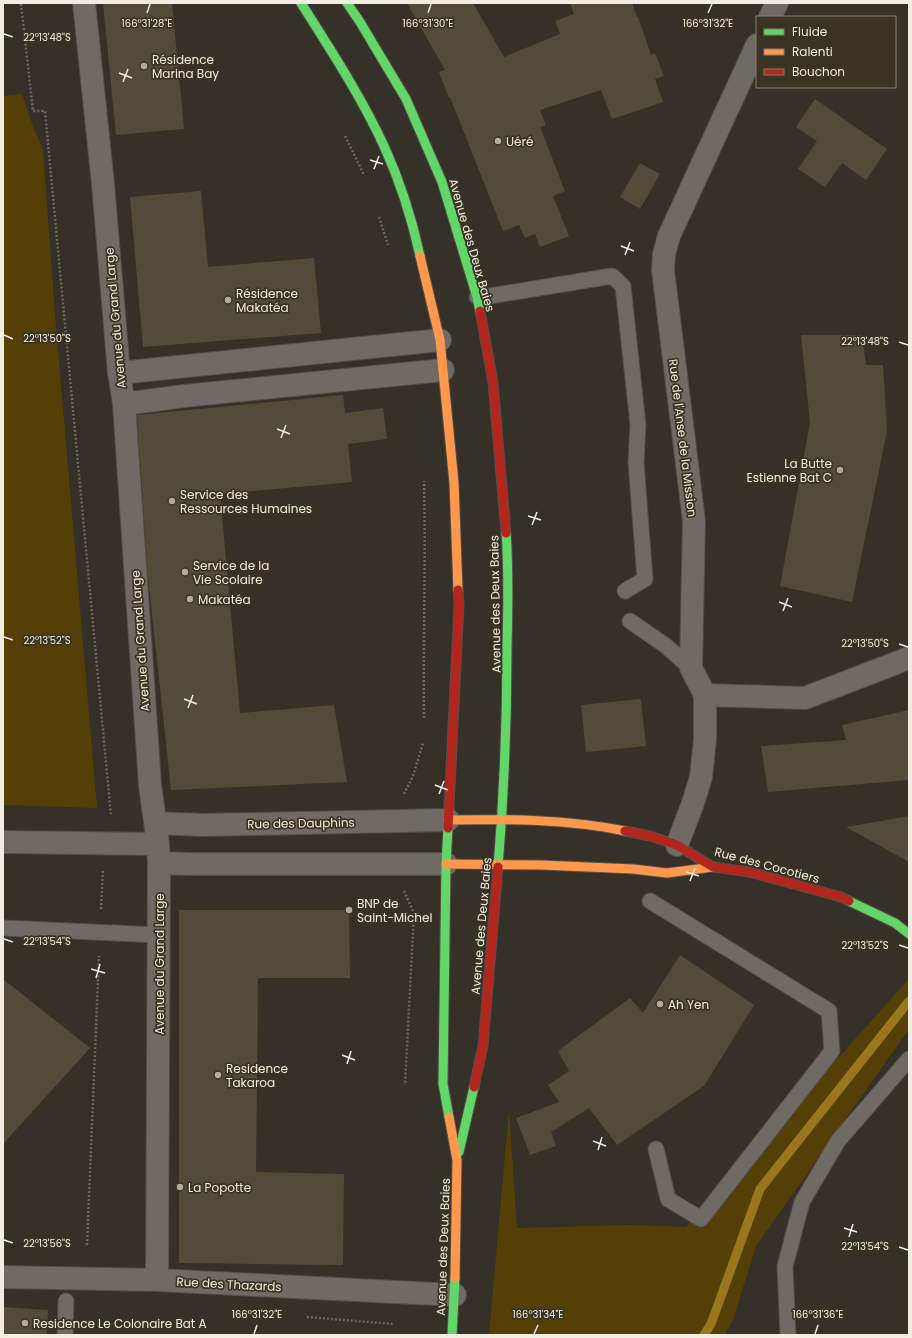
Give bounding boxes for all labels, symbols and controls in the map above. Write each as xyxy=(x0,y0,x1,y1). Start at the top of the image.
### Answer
text: 166°31'28"E xyxy=(122,16,172,31)
text: 166°31'30"E xyxy=(403,16,453,31)
text: 166°31'32"E xyxy=(683,16,733,31)
legend xyxy=(756,16,896,88)
text: Fluide xyxy=(792,23,827,40)
text: 22°13'48"S xyxy=(23,30,71,45)
text: Ralenti xyxy=(792,43,833,60)
place label: Résidence Marina Bay xyxy=(152,51,219,82)
marker: Résidence Marina Bay xyxy=(139,61,149,71)
text: Bouchon xyxy=(792,63,845,80)
place label: Uéré xyxy=(506,133,533,150)
marker: Uéré xyxy=(493,136,503,146)
street label: Avenue des Deux Baies xyxy=(445,176,499,314)
street label: Avenue du Grand Large xyxy=(100,247,130,389)
place label: Résidence Makatéa xyxy=(236,285,298,316)
marker: Résidence Makatéa xyxy=(223,295,233,305)
text: 22°13'50"S xyxy=(23,331,71,346)
text: 22°13'48"S xyxy=(841,334,889,349)
street label: Rue de l'Anse de la Mission xyxy=(665,358,701,518)
place label: La Butte Estienne Bat C xyxy=(747,455,832,486)
marker: La Butte Estienne Bat C xyxy=(835,465,845,475)
place label: Service des Ressources Humaines xyxy=(180,486,312,517)
marker: Service des Ressources Humaines xyxy=(167,496,177,506)
street label: Avenue des Deux Baies xyxy=(485,535,505,673)
place label: Service de la Vie Scolaire xyxy=(193,557,269,588)
marker: Service de la Vie Scolaire xyxy=(180,567,190,577)
street label: Avenue du Grand Large xyxy=(127,570,153,712)
place label: Makatéa xyxy=(198,591,251,608)
marker: Makatéa xyxy=(185,594,195,604)
text: 22°13'52"S xyxy=(23,633,71,648)
text: 22°13'50"S xyxy=(841,636,889,651)
street label: Rue des Dauphins xyxy=(247,814,355,832)
street label: Rue des Cocotiers xyxy=(713,843,821,887)
street label: Avenue des Deux Baies xyxy=(467,857,495,995)
street label: Avenue du Grand Large xyxy=(151,893,168,1035)
place label: BNP de Saint-Michel xyxy=(357,895,432,926)
marker: BNP de Saint-Michel xyxy=(344,905,354,915)
text: 22°13'54"S xyxy=(23,934,71,949)
text: 22°13'52"S xyxy=(841,938,889,953)
place label: Ah Yen xyxy=(668,996,709,1013)
marker: Ah Yen xyxy=(655,999,665,1009)
place label: Residence Takaroa xyxy=(226,1060,288,1091)
marker: Residence Takaroa xyxy=(213,1070,223,1080)
street label: Avenue des Deux Baies xyxy=(432,1178,454,1316)
place label: La Popotte xyxy=(188,1179,251,1196)
marker: La Popotte xyxy=(175,1182,185,1192)
text: 22°13'56"S xyxy=(23,1236,71,1251)
text: 22°13'54"S xyxy=(841,1239,889,1254)
street label: Rue des Thazards xyxy=(176,1273,282,1295)
text: 166°31'32"E xyxy=(232,1307,282,1322)
text: 166°31'34"E xyxy=(513,1307,563,1322)
text: 166°31'36"E xyxy=(793,1307,843,1322)
place label: Residence Le Colonaire Bat A xyxy=(33,1315,207,1332)
marker: Residence Le Colonaire Bat A xyxy=(20,1318,30,1328)

